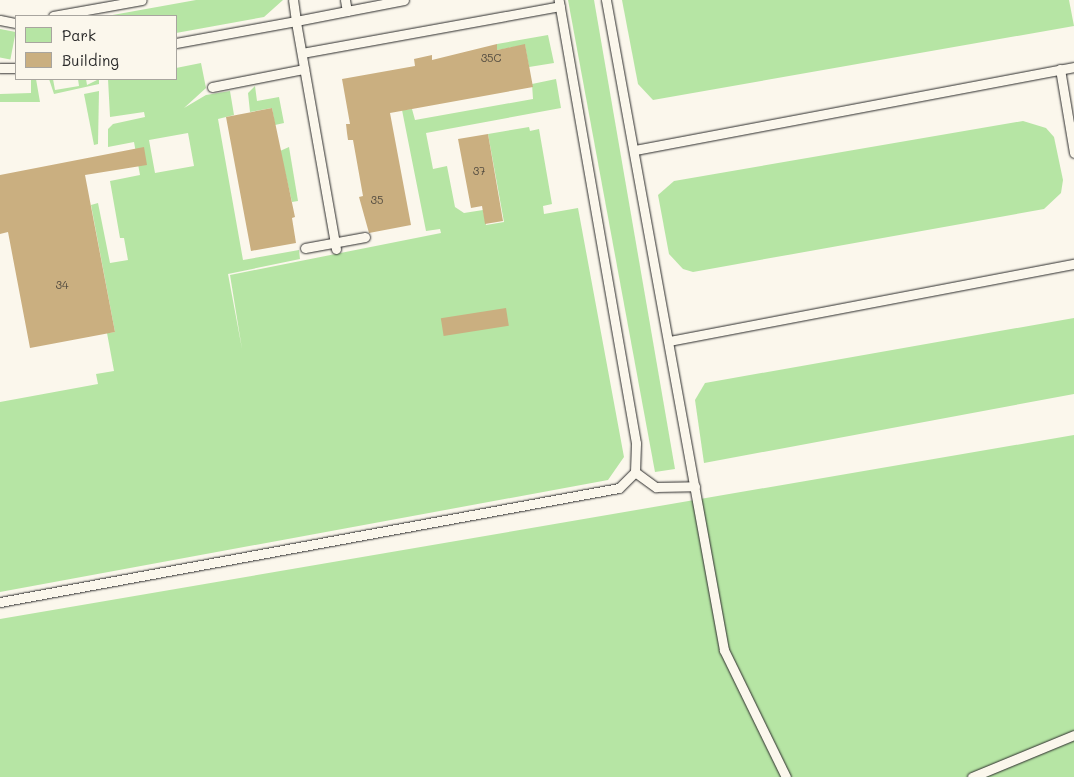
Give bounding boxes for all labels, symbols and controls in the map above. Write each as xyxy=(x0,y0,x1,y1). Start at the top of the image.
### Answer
legend xyxy=(15,15,178,80)
text: Park xyxy=(62,25,96,45)
text: Building xyxy=(62,50,119,70)
house number: 35C xyxy=(481,51,501,65)
house number: 37 xyxy=(473,164,485,178)
house number: 35 xyxy=(371,193,383,207)
house number: 34 xyxy=(56,278,68,292)

